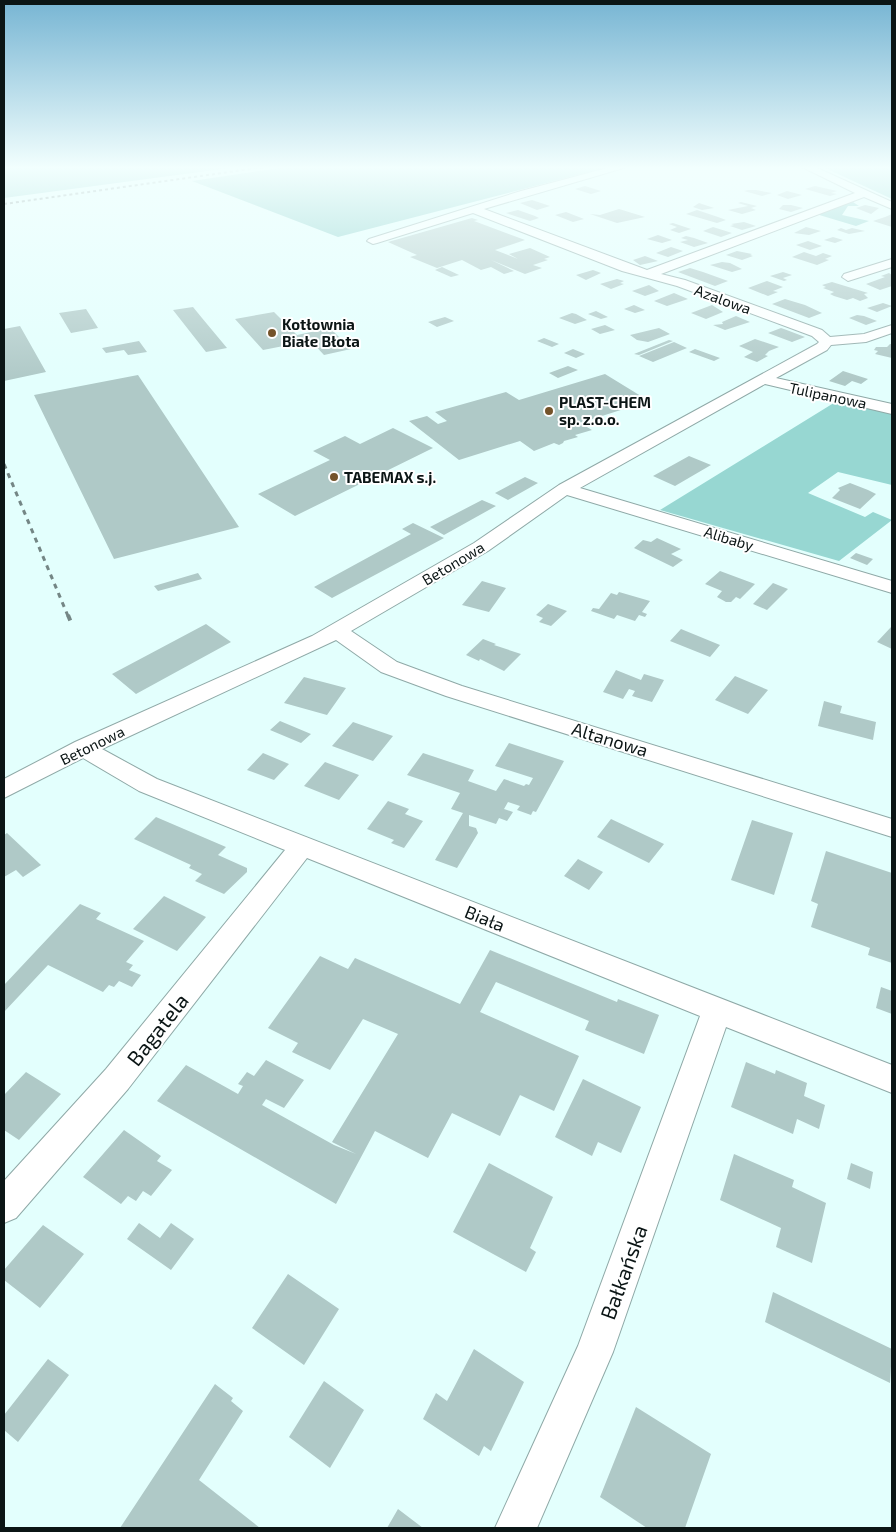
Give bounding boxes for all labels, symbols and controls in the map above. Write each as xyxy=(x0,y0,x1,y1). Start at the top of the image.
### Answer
street label: Azalowa xyxy=(692,281,754,317)
place label: Kotłownia Białe Błota xyxy=(282,315,360,350)
marker: Kotłownia Białe Błota xyxy=(266,327,278,339)
street label: Tulipanowa xyxy=(788,378,868,412)
place label: PLAST-CHEM sp. z.o.o. xyxy=(559,393,651,428)
marker: PLAST-CHEM sp. z.o.o. xyxy=(543,405,555,417)
place label: TABEMAX s.j. xyxy=(344,468,436,486)
marker: TABEMAX s.j. xyxy=(328,471,340,483)
street label: Alibaby xyxy=(702,522,756,554)
street label: Betonowa xyxy=(419,537,487,589)
street label: Altanowa xyxy=(569,717,651,761)
street label: Betonowa xyxy=(57,722,127,768)
street label: Biała xyxy=(462,900,508,936)
street label: Bagatela xyxy=(121,988,193,1070)
street label: Bałkańska xyxy=(594,1221,652,1323)

